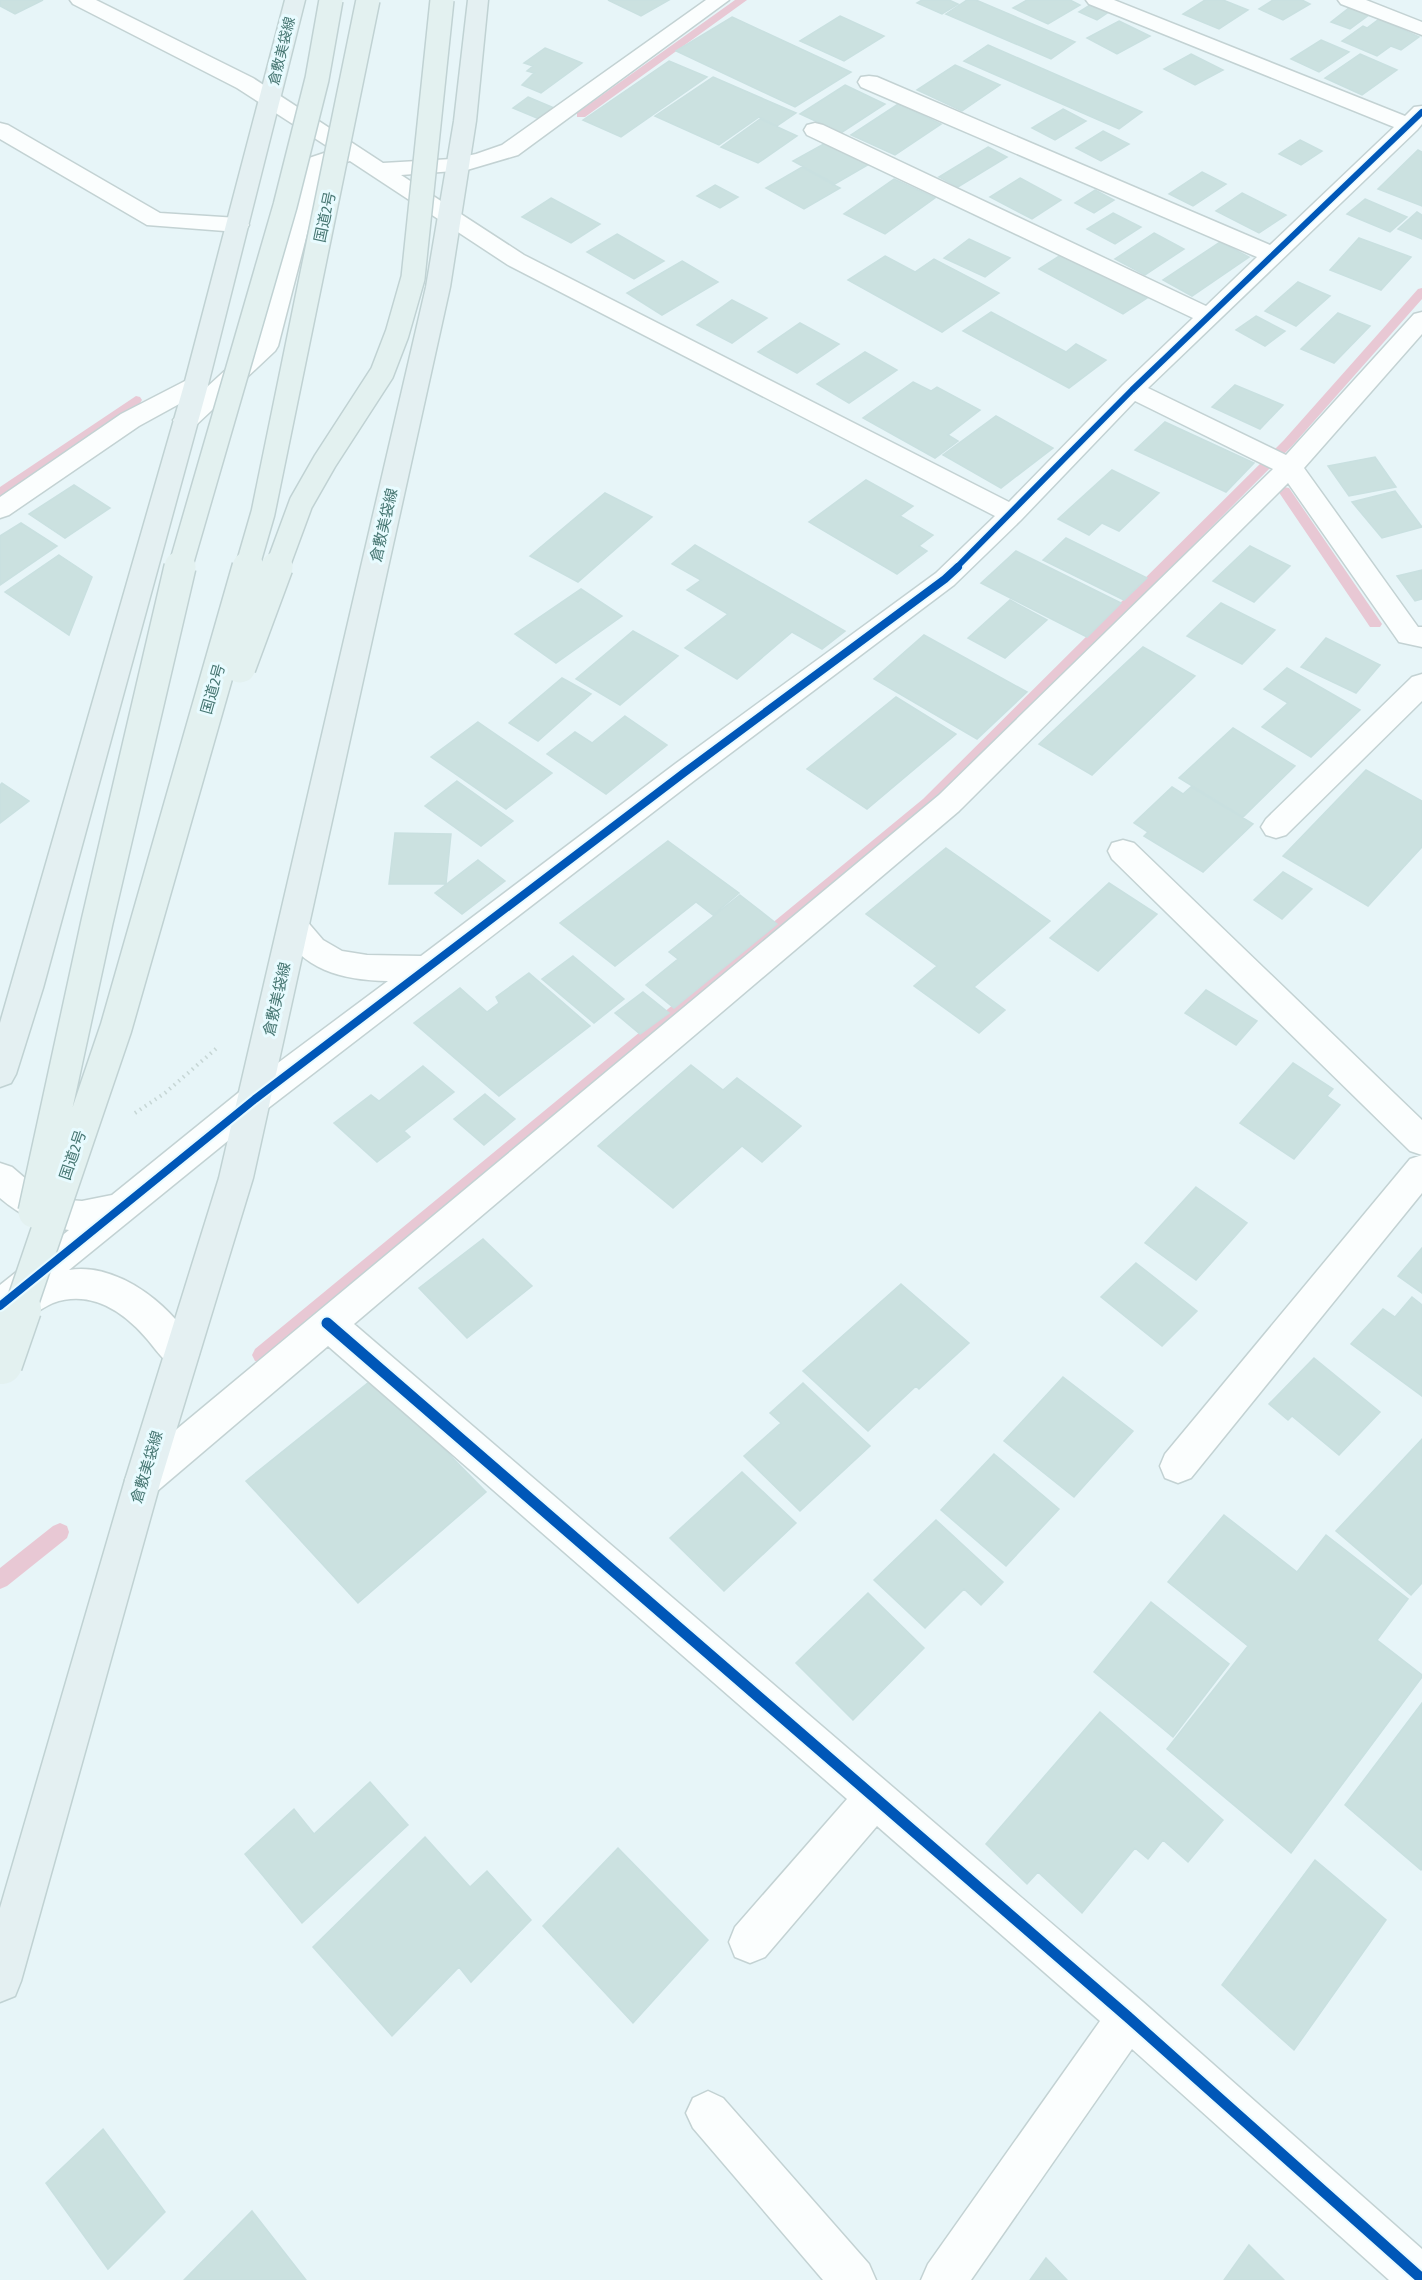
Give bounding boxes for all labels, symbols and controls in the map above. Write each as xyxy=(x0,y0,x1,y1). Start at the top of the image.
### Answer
street label: 倉敷美袋線 xyxy=(265,15,299,87)
street label: 国道2号 xyxy=(311,190,339,244)
street label: 倉敷美袋線 xyxy=(367,486,401,564)
street label: 国道2号 xyxy=(197,662,229,716)
street label: 倉敷美袋線 xyxy=(260,960,294,1038)
street label: 国道2号 xyxy=(56,1128,90,1182)
street label: 倉敷美袋線 xyxy=(127,1428,167,1506)

